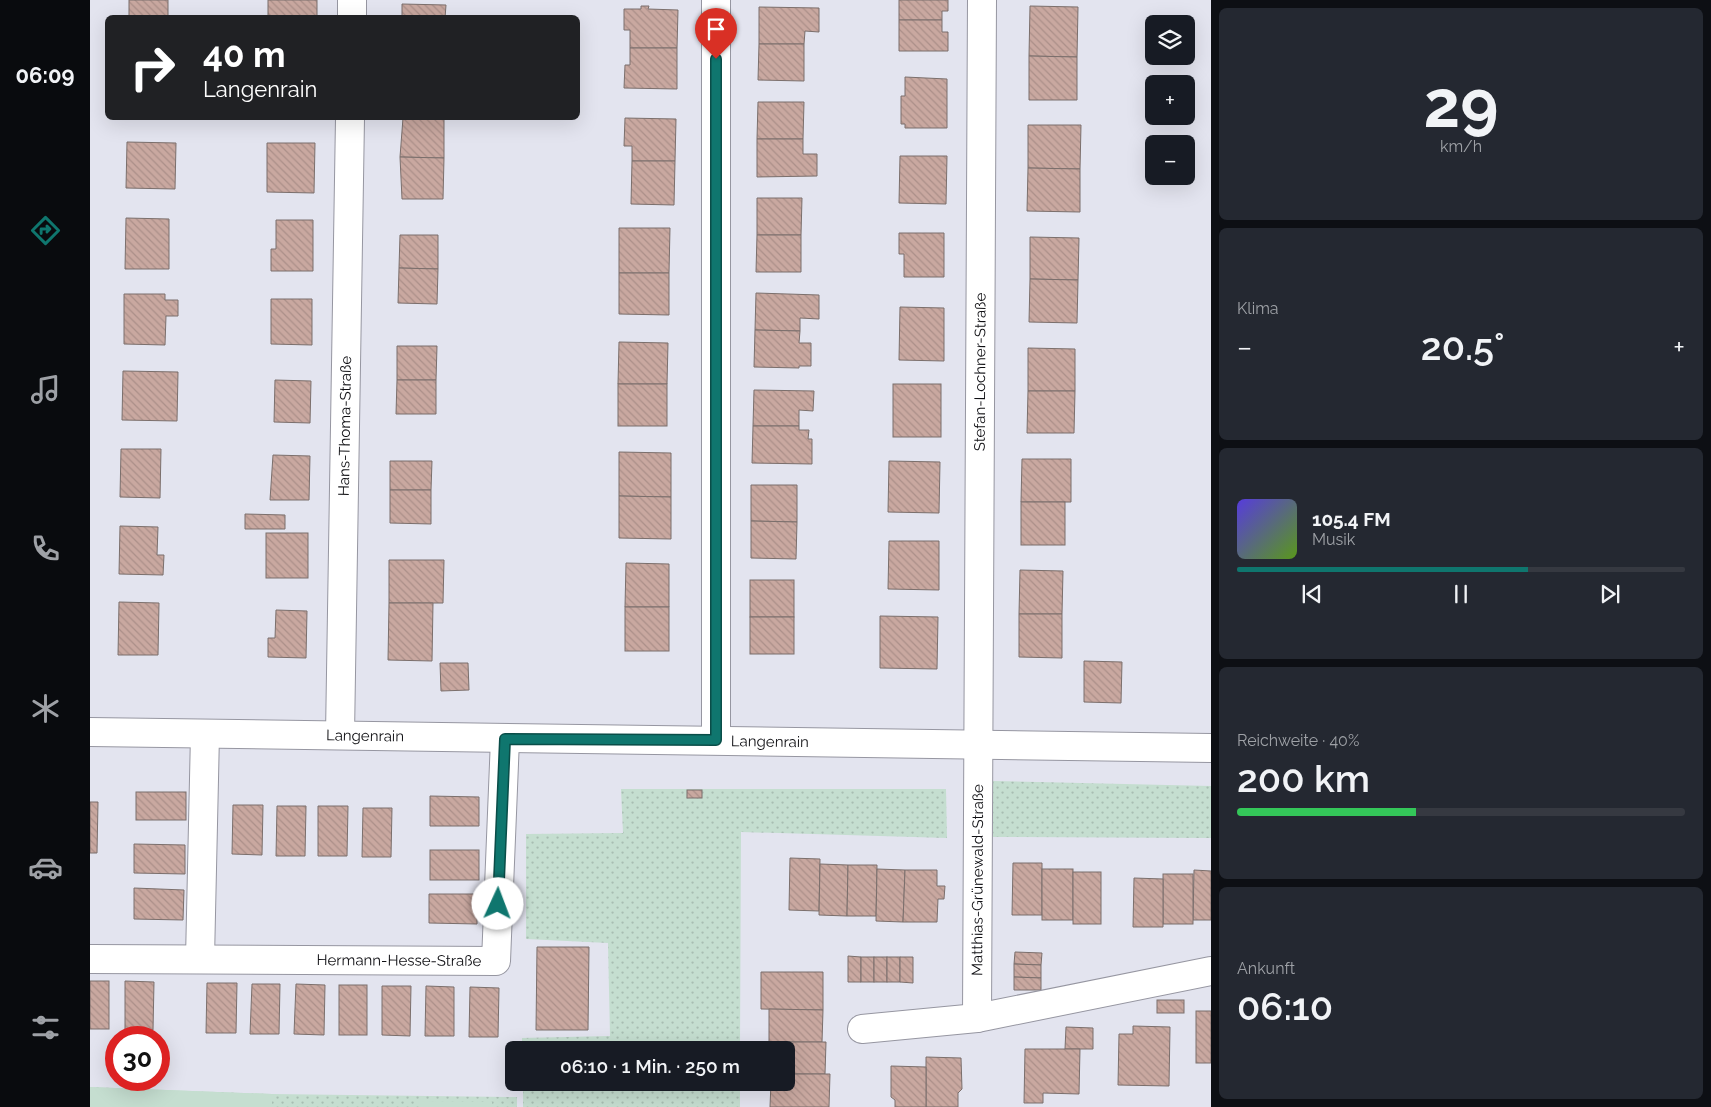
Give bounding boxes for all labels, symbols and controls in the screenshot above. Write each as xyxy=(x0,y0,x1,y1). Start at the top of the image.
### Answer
pin xyxy=(695,8,737,59)
icon: arrive xyxy=(702,15,730,43)
map controls xyxy=(1145,15,1195,185)
button: layers xyxy=(1145,15,1195,65)
text: 40 m xyxy=(203,34,285,75)
icon: right xyxy=(120,35,185,100)
text: 06:09 xyxy=(16,62,74,88)
text: 29 xyxy=(1424,66,1498,142)
button: + xyxy=(1145,75,1195,125)
text: Langenrain xyxy=(203,76,317,102)
button: − xyxy=(1145,135,1195,185)
text: km/h xyxy=(1440,137,1482,156)
icon: directions xyxy=(28,213,63,248)
street label: Stefan-Lochner-Straße xyxy=(971,293,990,451)
text: Klima xyxy=(1237,299,1279,318)
text: 20.5° xyxy=(1421,324,1505,369)
text: − xyxy=(1237,331,1252,364)
text: + xyxy=(1673,331,1685,364)
street label: Hans-Thoma-Straße xyxy=(335,356,355,496)
icon: music xyxy=(28,372,63,407)
text: 105.4 FM xyxy=(1312,508,1391,530)
text: Musik xyxy=(1312,530,1355,549)
icon: phone xyxy=(28,531,63,566)
icon: previous xyxy=(1298,580,1326,608)
icon: pause xyxy=(1447,580,1475,608)
icon: next xyxy=(1596,580,1624,608)
icon: climate xyxy=(28,691,63,726)
street label: Langenrain xyxy=(326,726,404,745)
text: Reichweite · 40% xyxy=(1237,731,1359,750)
street label: Langenrain xyxy=(731,732,809,751)
text: 200 km xyxy=(1237,756,1370,801)
street label: Matthias-Grünewald-Straße xyxy=(968,784,987,976)
icon: car xyxy=(28,850,63,885)
position arrow xyxy=(471,877,523,929)
street label: Hermann-Hesse-Straße xyxy=(317,951,482,970)
text: Ankunft xyxy=(1237,959,1295,978)
text: 06:10 xyxy=(1237,984,1333,1029)
icon: filters xyxy=(28,1010,63,1045)
speed limit sign: 30 xyxy=(105,1026,170,1091)
text: 06:10 · 1 Min. · 250 m xyxy=(560,1055,740,1077)

